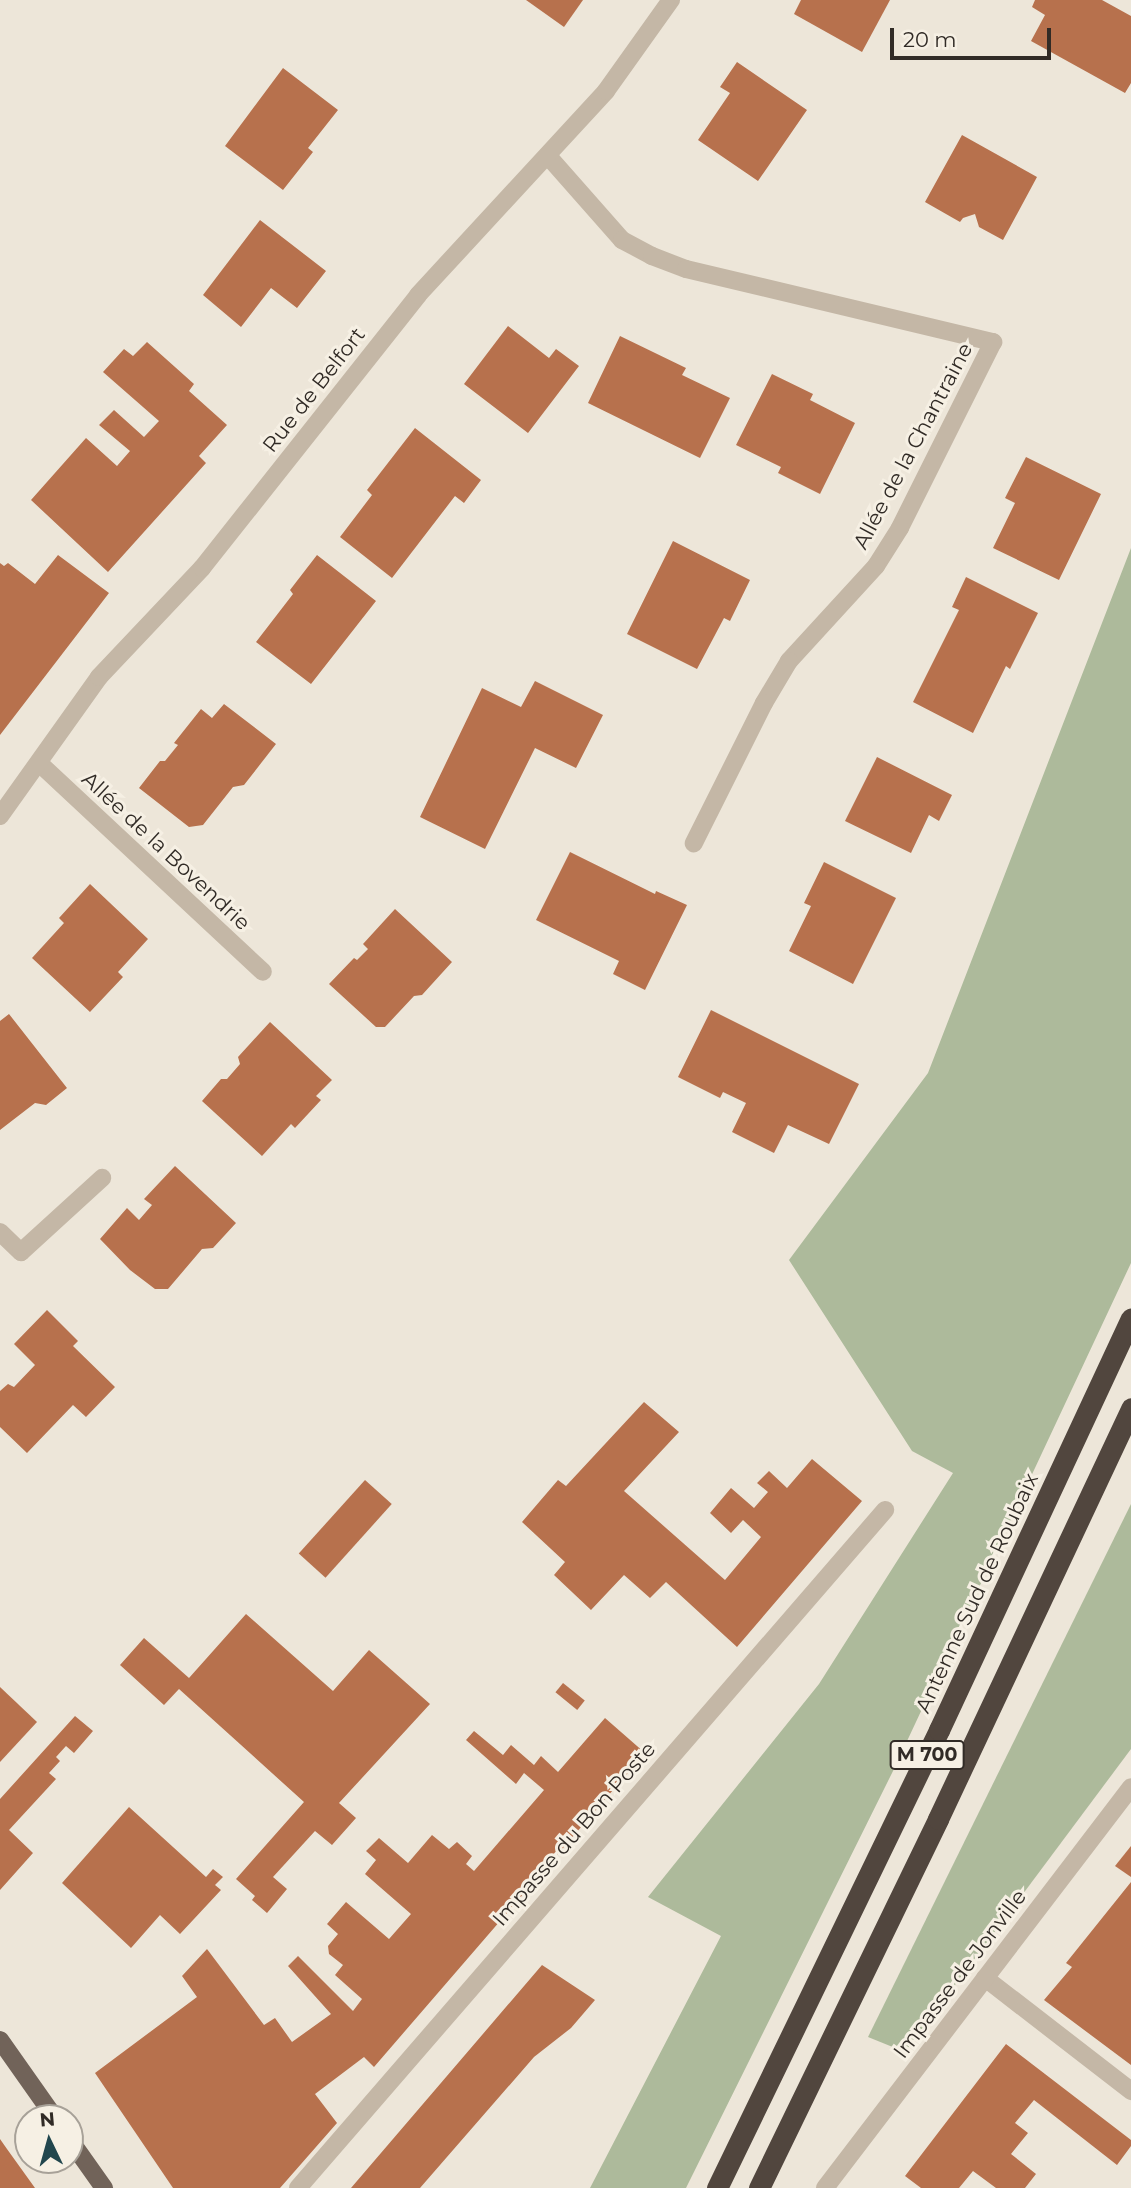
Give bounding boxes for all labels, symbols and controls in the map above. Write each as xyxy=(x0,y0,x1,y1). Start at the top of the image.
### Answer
scale bar xyxy=(893,14,1054,58)
text: 20 m xyxy=(903,27,957,52)
street label: Rue de Belfort xyxy=(257,323,371,457)
street label: Allée de la Chantraine xyxy=(848,339,978,553)
street label: Allée de la Bovendrie xyxy=(77,767,255,935)
street label: Antenne Sud de Roubaix xyxy=(910,1469,1044,1717)
street label: Impasse du Bon Poste xyxy=(487,1737,661,1931)
road number: M 700 xyxy=(888,1740,965,1770)
street label: Impasse de Jonville xyxy=(888,1885,1032,2063)
north arrow xyxy=(14,2104,84,2174)
text: N xyxy=(39,2107,56,2132)

